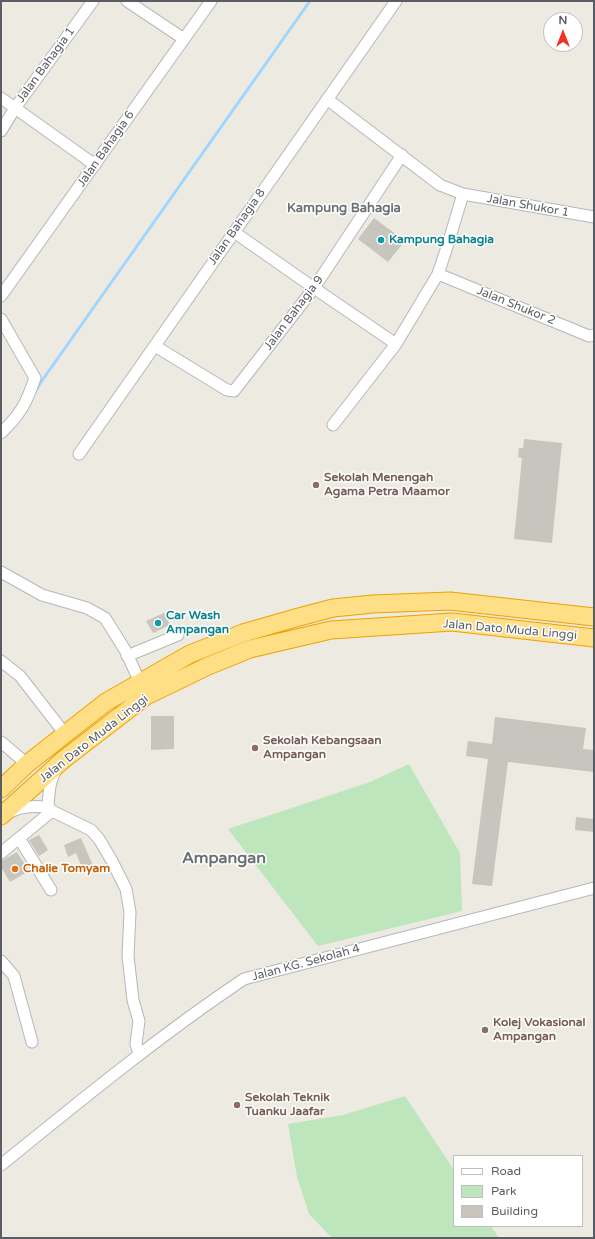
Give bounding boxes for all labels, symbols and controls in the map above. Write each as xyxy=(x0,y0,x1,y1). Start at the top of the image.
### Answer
north arrow xyxy=(543,12,583,52)
text: N xyxy=(559,14,567,27)
street label: Jalan Bahagia 1 xyxy=(14,25,78,105)
street label: Jalan Bahagia 6 xyxy=(74,108,138,190)
street label: Jalan Bahagia 8 xyxy=(205,186,269,268)
street label: Jalan Shukor 1 xyxy=(486,192,570,220)
district label: Kampung Bahagia xyxy=(287,201,401,217)
place label: Kampung Bahagia xyxy=(389,233,494,247)
marker: Kampung Bahagia xyxy=(376,235,386,245)
street label: Jalan Bahagia 9 xyxy=(261,273,327,353)
street label: Jalan Shukor 2 xyxy=(475,284,557,328)
place label: Sekolah Menengah Agama Petra Maamor xyxy=(324,471,450,499)
marker: Sekolah Menengah Agama Petra Maamor xyxy=(311,480,321,490)
place label: Car Wash Ampangan xyxy=(166,609,229,637)
street label: Jalan Dato Muda Linggi xyxy=(442,617,578,643)
marker: Car Wash Ampangan xyxy=(153,618,163,628)
street label: Jalan Dato Muda Linggi xyxy=(37,692,151,786)
place label: Sekolah Kebangsaan Ampangan xyxy=(263,734,382,762)
marker: Sekolah Kebangsaan Ampangan xyxy=(250,743,260,753)
district label: Ampangan xyxy=(182,849,266,869)
place label: Chalie Tomyam xyxy=(23,862,110,876)
marker: Chalie Tomyam xyxy=(10,864,20,874)
street label: Jalan KG. Sekolah 4 xyxy=(250,942,362,984)
place label: Kolej Vokasional Ampangan xyxy=(493,1016,585,1044)
marker: Kolej Vokasional Ampangan xyxy=(480,1025,490,1035)
place label: Sekolah Teknik Tuanku Jaafar xyxy=(245,1091,330,1119)
marker: Sekolah Teknik Tuanku Jaafar xyxy=(232,1100,242,1110)
legend xyxy=(453,1155,583,1227)
text: Road xyxy=(491,1164,521,1178)
text: Park xyxy=(491,1184,517,1198)
text: Building xyxy=(491,1204,538,1218)

